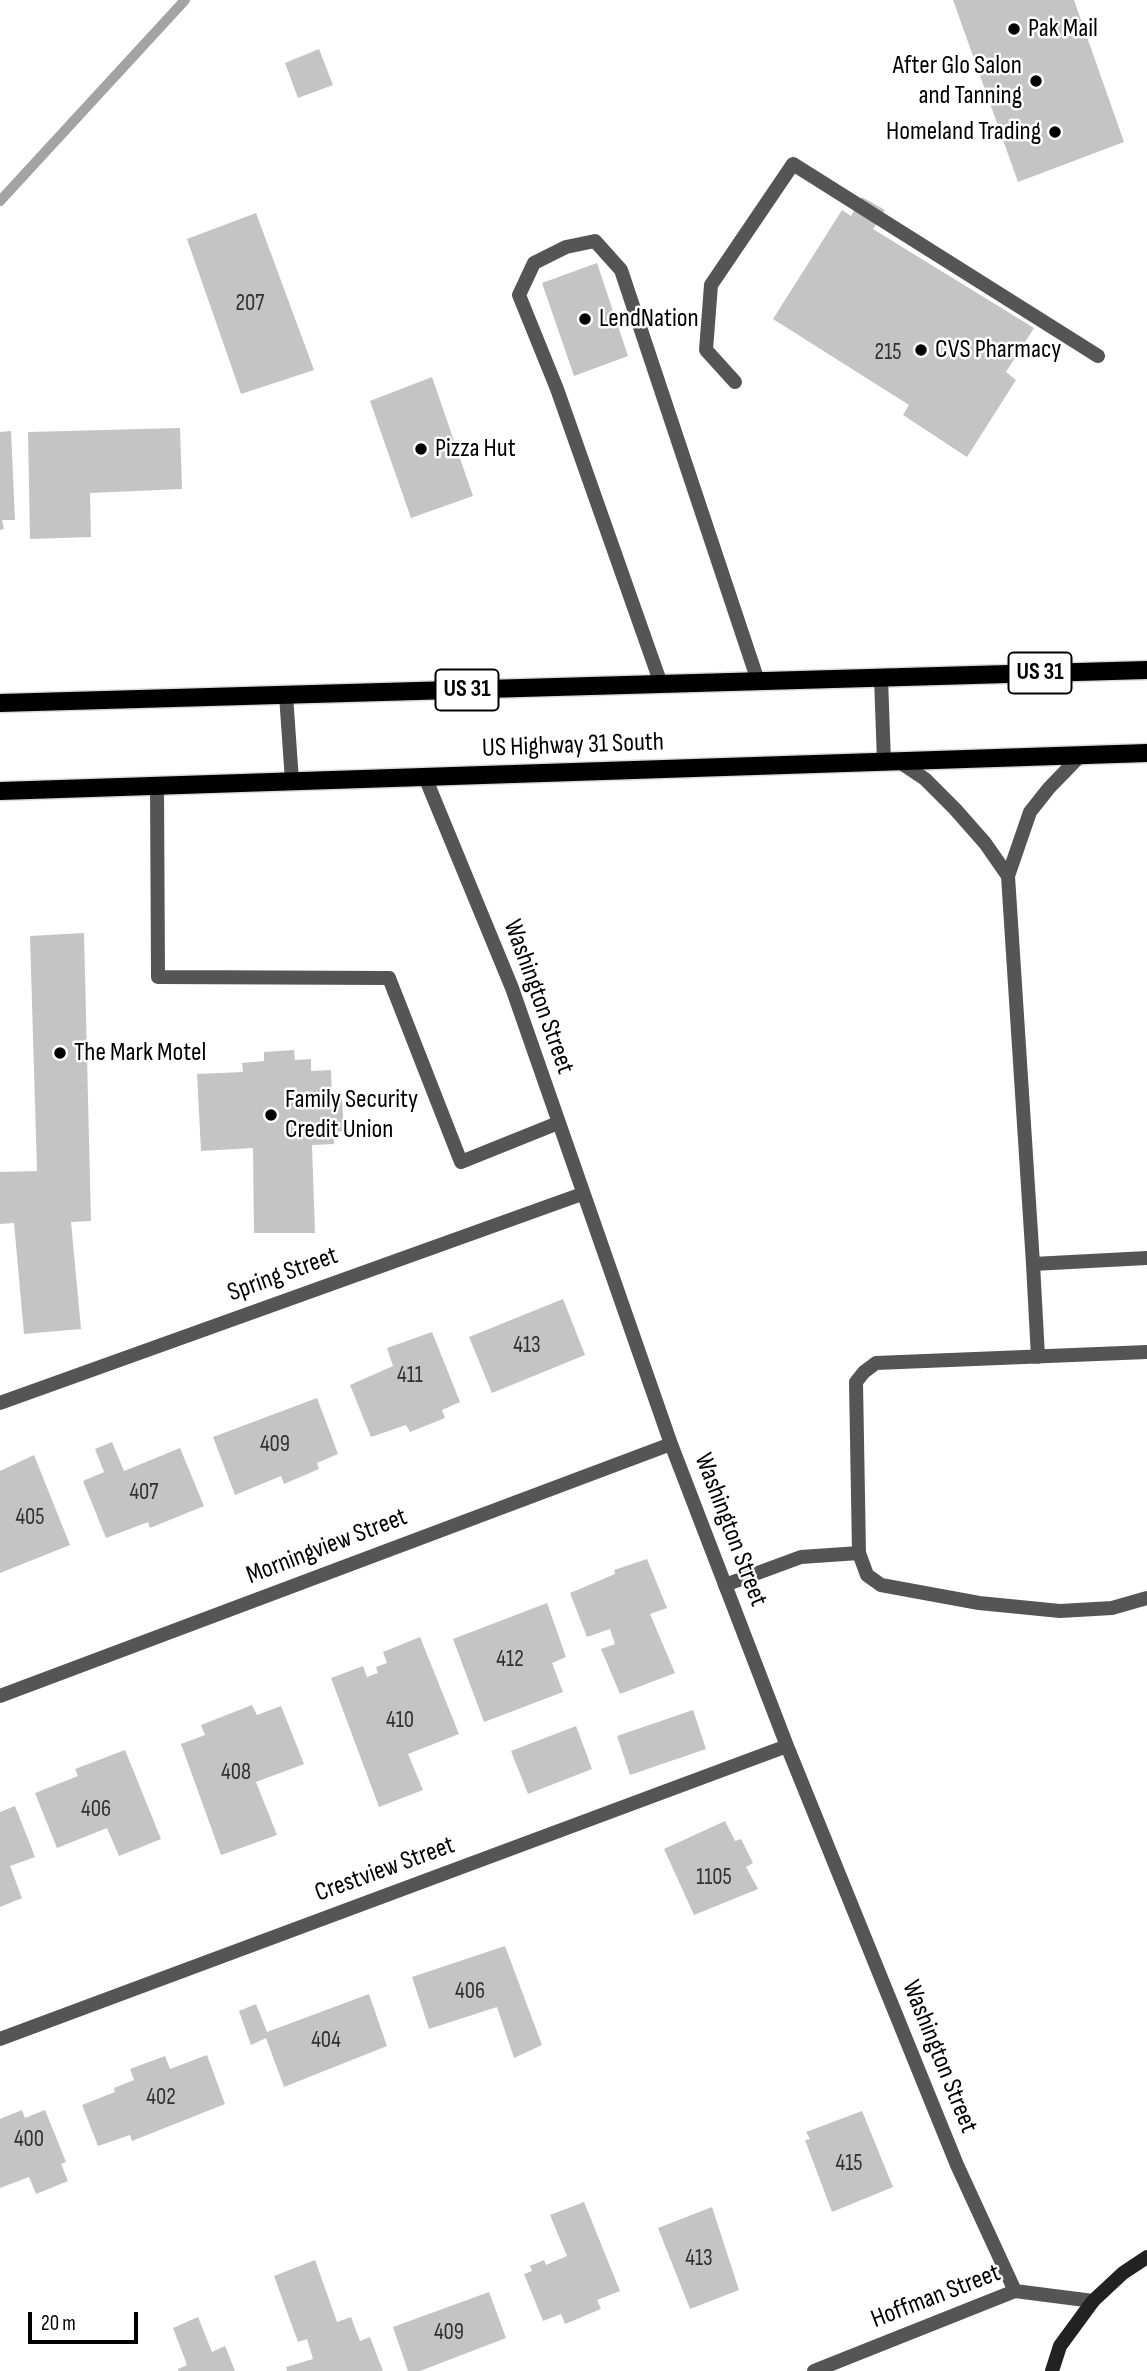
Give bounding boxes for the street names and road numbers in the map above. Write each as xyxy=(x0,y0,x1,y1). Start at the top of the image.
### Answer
road number: US 31 xyxy=(1009,652,1072,694)
road number: US 31 xyxy=(435,670,498,710)
street label: US Highway 31 South xyxy=(482,727,664,765)
street label: Washington Street xyxy=(496,916,580,1078)
street label: Spring Street xyxy=(224,1241,342,1309)
street label: Washington Street xyxy=(686,1449,774,1611)
street label: Morningview Street xyxy=(242,1502,412,1592)
street label: Crestview Street xyxy=(311,1830,459,1910)
street label: Washington Street xyxy=(894,1976,984,2138)
street label: Hoffman Street xyxy=(867,2258,1005,2336)

